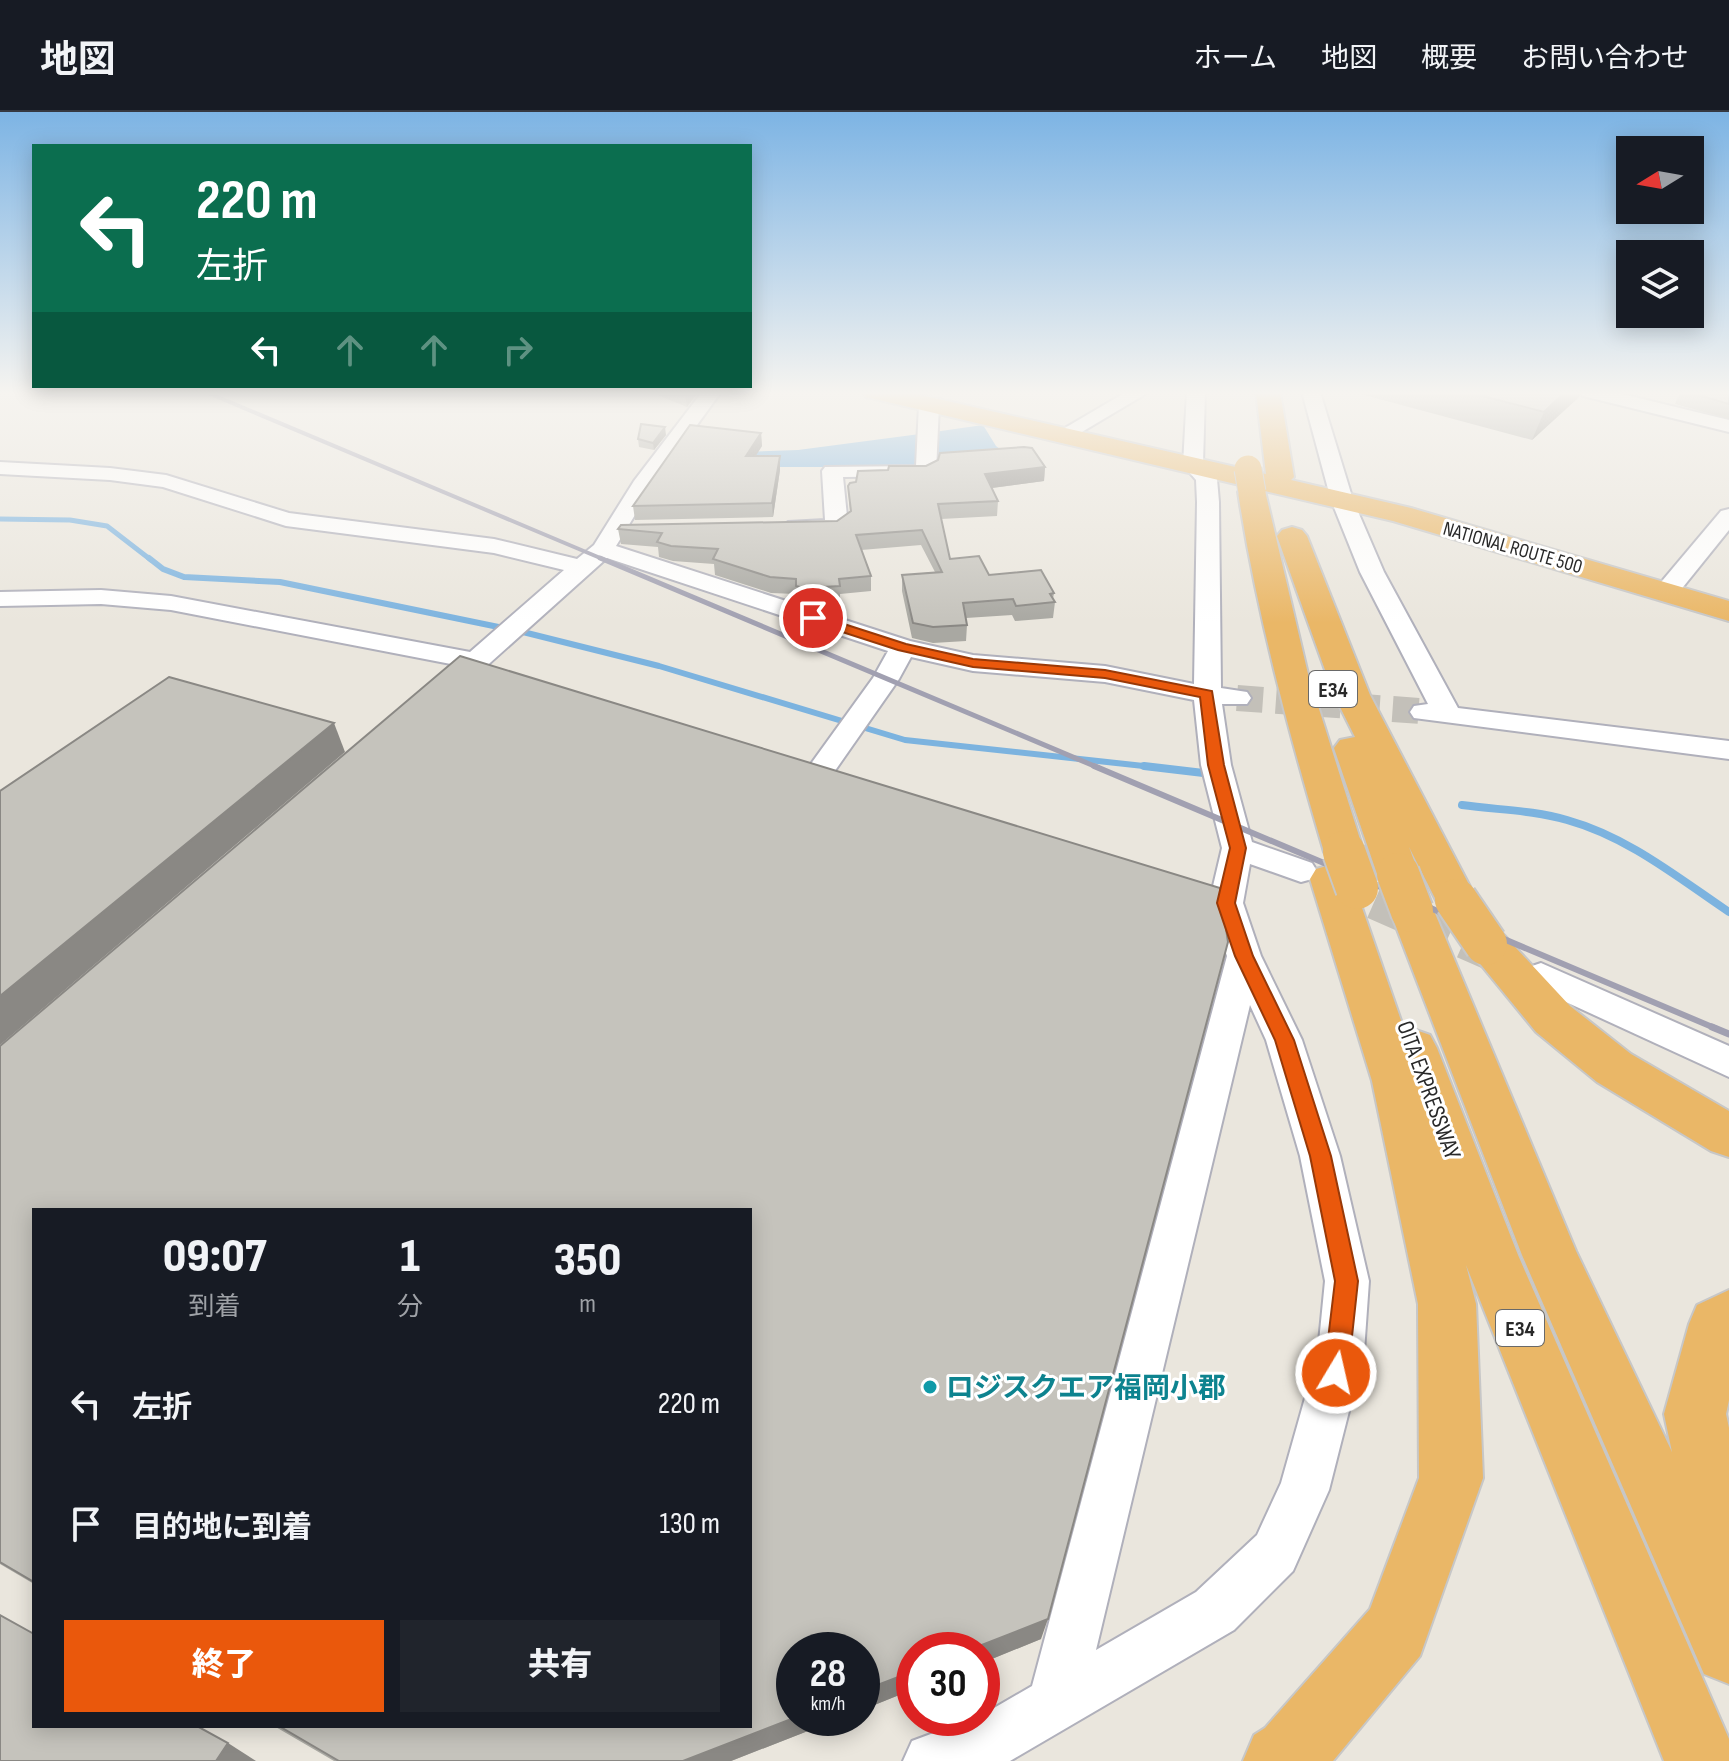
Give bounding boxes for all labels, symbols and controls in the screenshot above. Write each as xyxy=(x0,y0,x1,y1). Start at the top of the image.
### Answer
text: 地図 xyxy=(40,38,116,83)
text: ホーム xyxy=(1194,42,1277,75)
text: 地図 xyxy=(1321,42,1377,75)
text: 概要 xyxy=(1421,42,1477,75)
text: お問い合わせ xyxy=(1521,42,1689,75)
north arrow xyxy=(1616,136,1704,224)
map controls xyxy=(1616,136,1704,328)
text: 220 m xyxy=(196,168,318,235)
icon: left xyxy=(64,176,168,280)
button: layers xyxy=(1616,240,1704,328)
text: 左折 xyxy=(196,246,268,289)
icon: left xyxy=(244,328,288,372)
icon: ahead xyxy=(328,328,372,372)
icon: ahead xyxy=(412,328,456,372)
icon: right xyxy=(496,328,540,372)
street label: NATIONAL ROUTE 500 xyxy=(1440,517,1585,579)
pin xyxy=(779,584,847,652)
icon: arrive xyxy=(791,596,835,640)
road number: E34 xyxy=(1309,671,1357,707)
street label: OITA EXPRESSWAY xyxy=(1390,1017,1467,1163)
text: 09:07 xyxy=(163,1228,266,1285)
text: 1 xyxy=(400,1228,420,1285)
text: 350 xyxy=(554,1232,621,1289)
text: m xyxy=(579,1289,596,1320)
text: 到着 xyxy=(189,1292,241,1323)
text: 分 xyxy=(397,1292,423,1323)
road number: E34 xyxy=(1496,1310,1544,1346)
position arrow xyxy=(1294,1331,1378,1415)
place label: ロジスクエア福岡小郡 xyxy=(946,1372,1226,1405)
marker: ロジスクエア福岡小郡 xyxy=(921,1378,939,1396)
icon: left xyxy=(64,1382,108,1426)
text: 220 m xyxy=(658,1386,720,1422)
text: 左折 xyxy=(132,1390,192,1426)
icon: arrive xyxy=(64,1502,108,1546)
text: 130 m xyxy=(660,1506,720,1542)
text: 目的地に到着 xyxy=(132,1510,312,1546)
button: 終了 xyxy=(64,1620,384,1712)
button: 共有 xyxy=(400,1620,720,1712)
speed limit sign: 30 xyxy=(896,1632,1000,1736)
text: 28 xyxy=(810,1650,846,1698)
text: km/h xyxy=(811,1692,845,1716)

